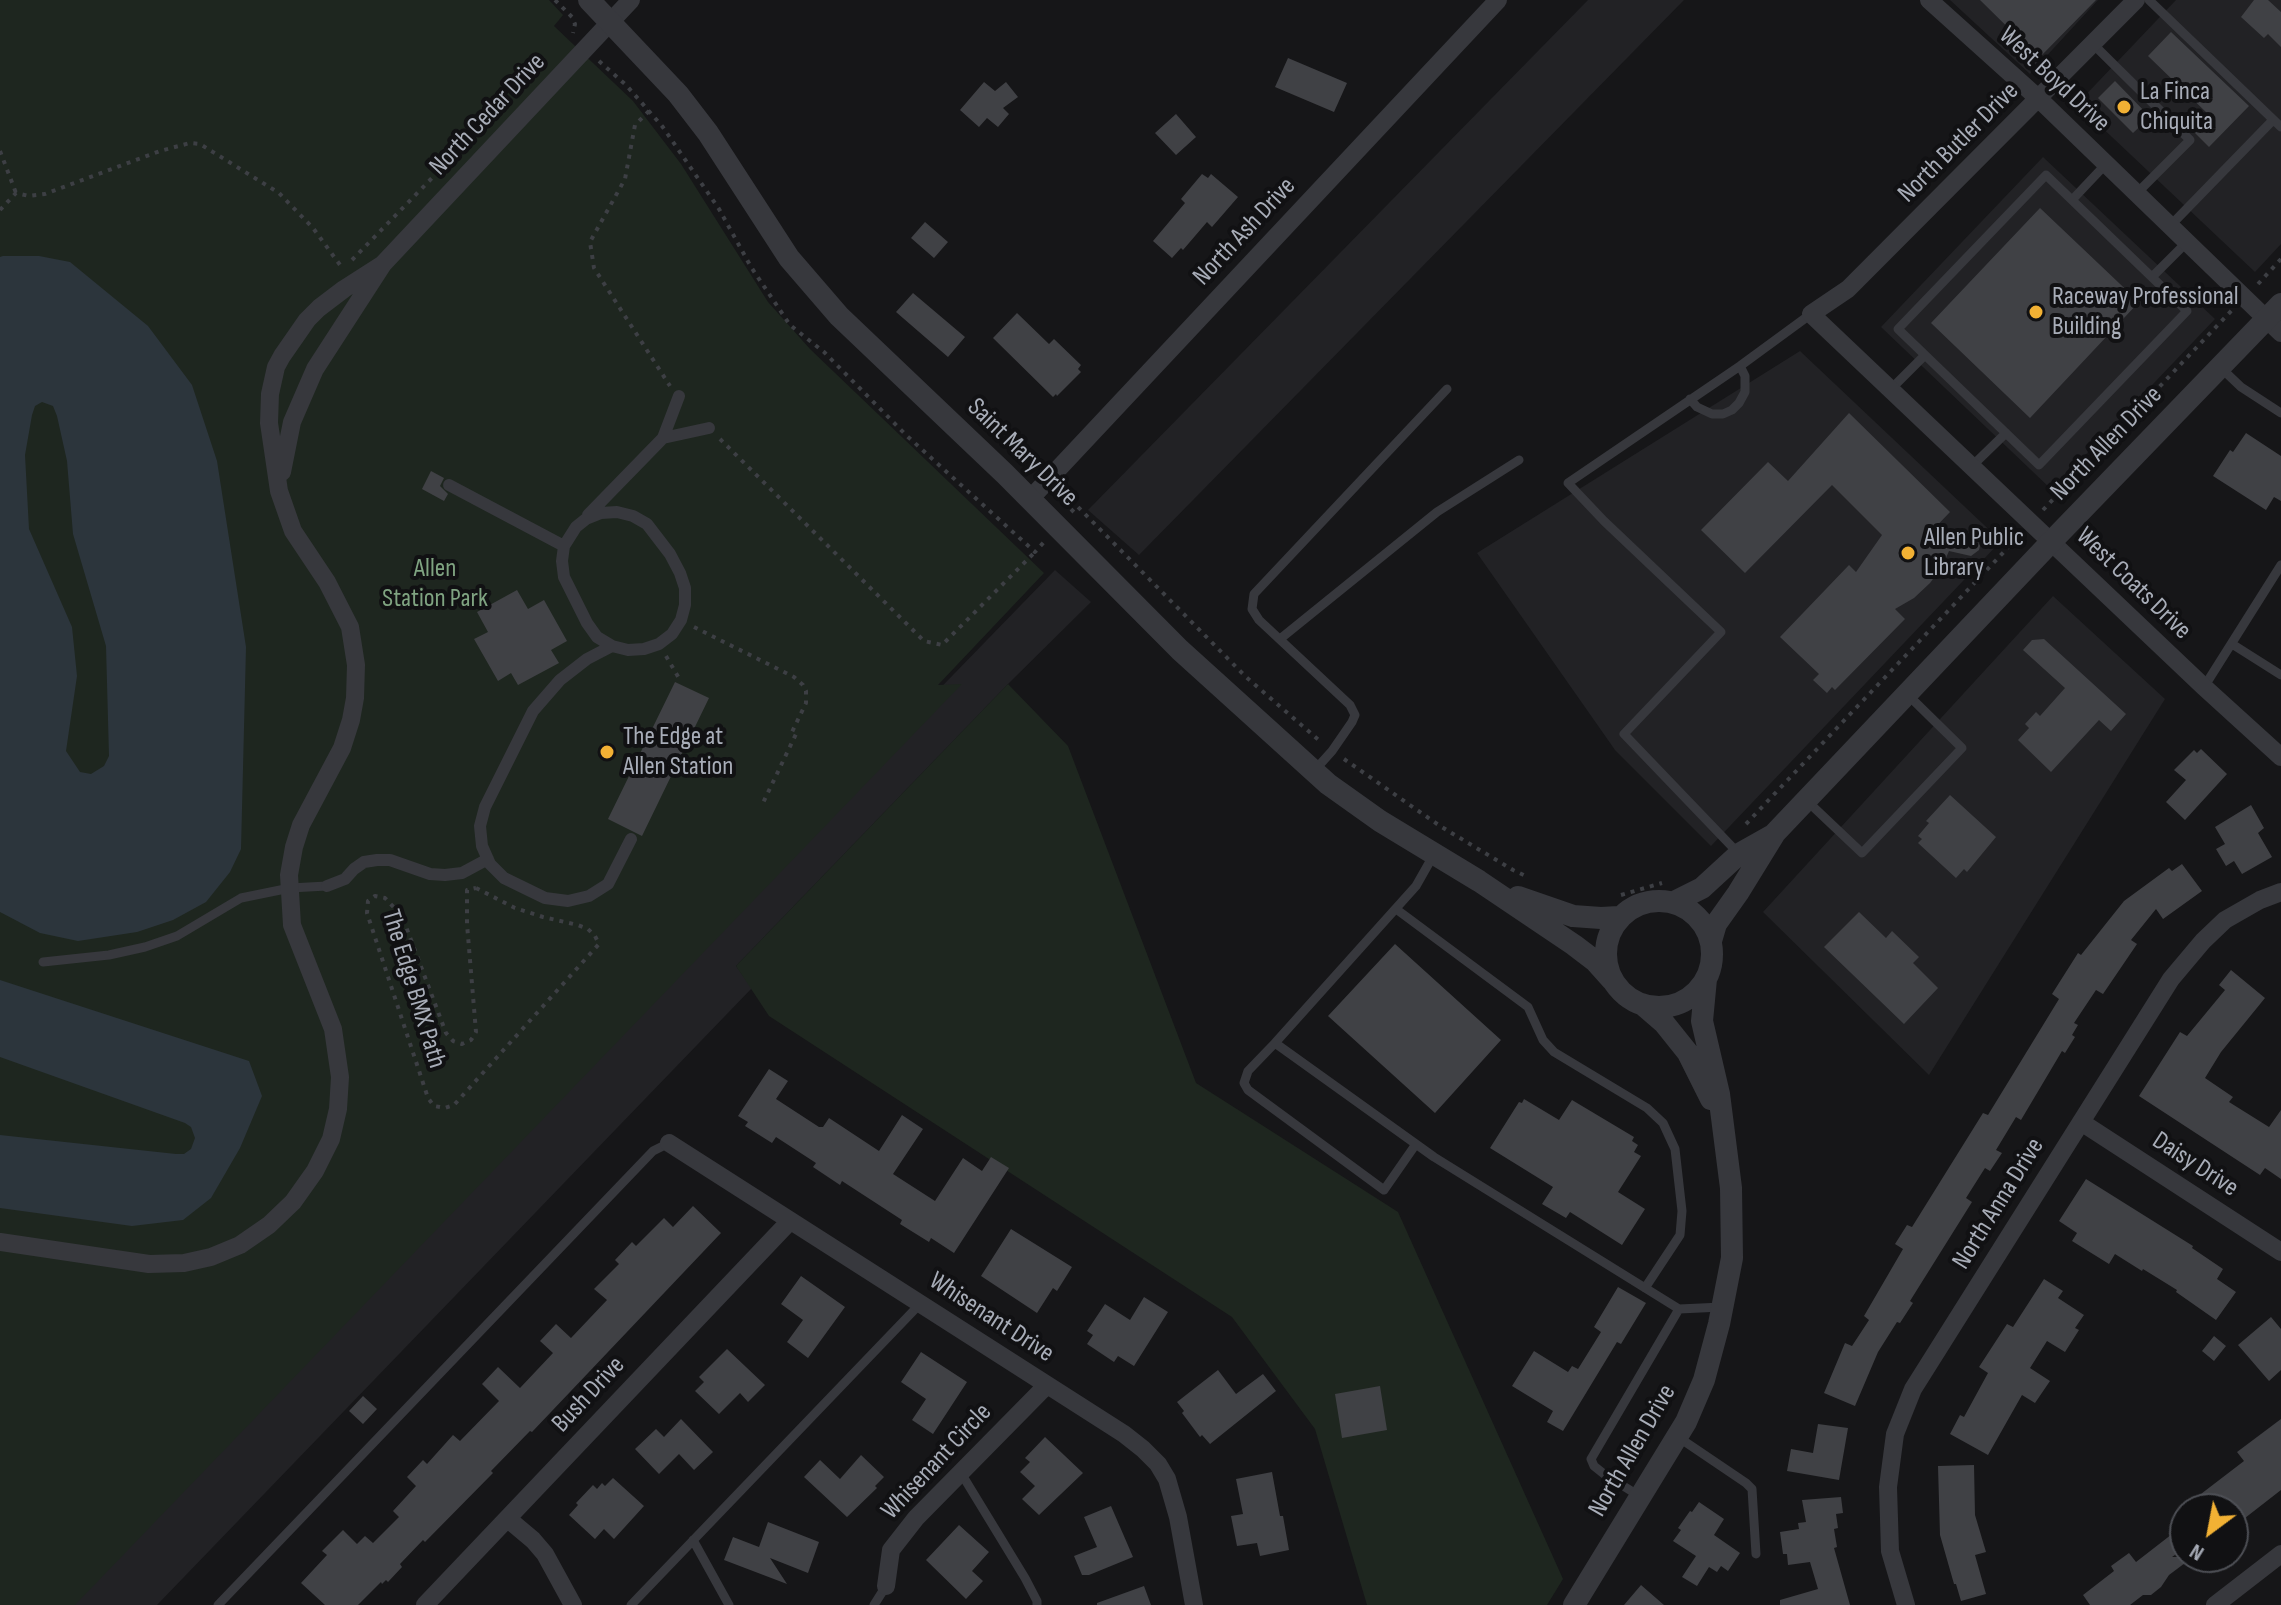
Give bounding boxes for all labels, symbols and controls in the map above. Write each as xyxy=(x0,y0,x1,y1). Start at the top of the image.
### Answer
street label: West Boyd Drive xyxy=(1992,21,2116,139)
street label: North Cedar Drive xyxy=(424,47,552,183)
street label: North Butler Drive xyxy=(1892,76,2026,210)
place label: La Finca Chiquita xyxy=(2140,76,2213,138)
marker: La Finca Chiquita xyxy=(2115,98,2133,116)
street label: North Ash Drive xyxy=(1187,172,1303,292)
place label: Raceway Professional Building xyxy=(2052,281,2239,342)
marker: Raceway Professional Building xyxy=(2027,303,2045,321)
street label: North Allen Drive xyxy=(2045,380,2169,508)
street label: Saint Mary Drive xyxy=(960,392,1084,514)
street label: West Coats Drive xyxy=(2069,521,2197,647)
place label: Allen Public Library xyxy=(1924,522,2024,584)
marker: Allen Public Library xyxy=(1899,544,1917,562)
park label: Allen Station Park xyxy=(382,553,488,614)
place label: The Edge at Allen Station xyxy=(623,721,733,782)
marker: The Edge at Allen Station xyxy=(598,743,616,761)
street label: The Edge BMX Path xyxy=(374,906,452,1072)
street label: Daisy Drive xyxy=(2146,1126,2244,1204)
street label: North Anna Drive xyxy=(1946,1133,2052,1275)
street label: Whisenant Drive xyxy=(923,1266,1059,1370)
street label: Bush Drive xyxy=(546,1351,632,1439)
street label: North Allen Drive xyxy=(1583,1379,1683,1523)
street label: Whisenant Circle xyxy=(875,1397,999,1527)
north arrow xyxy=(2169,1493,2249,1573)
text: N xyxy=(2185,1538,2209,1567)

